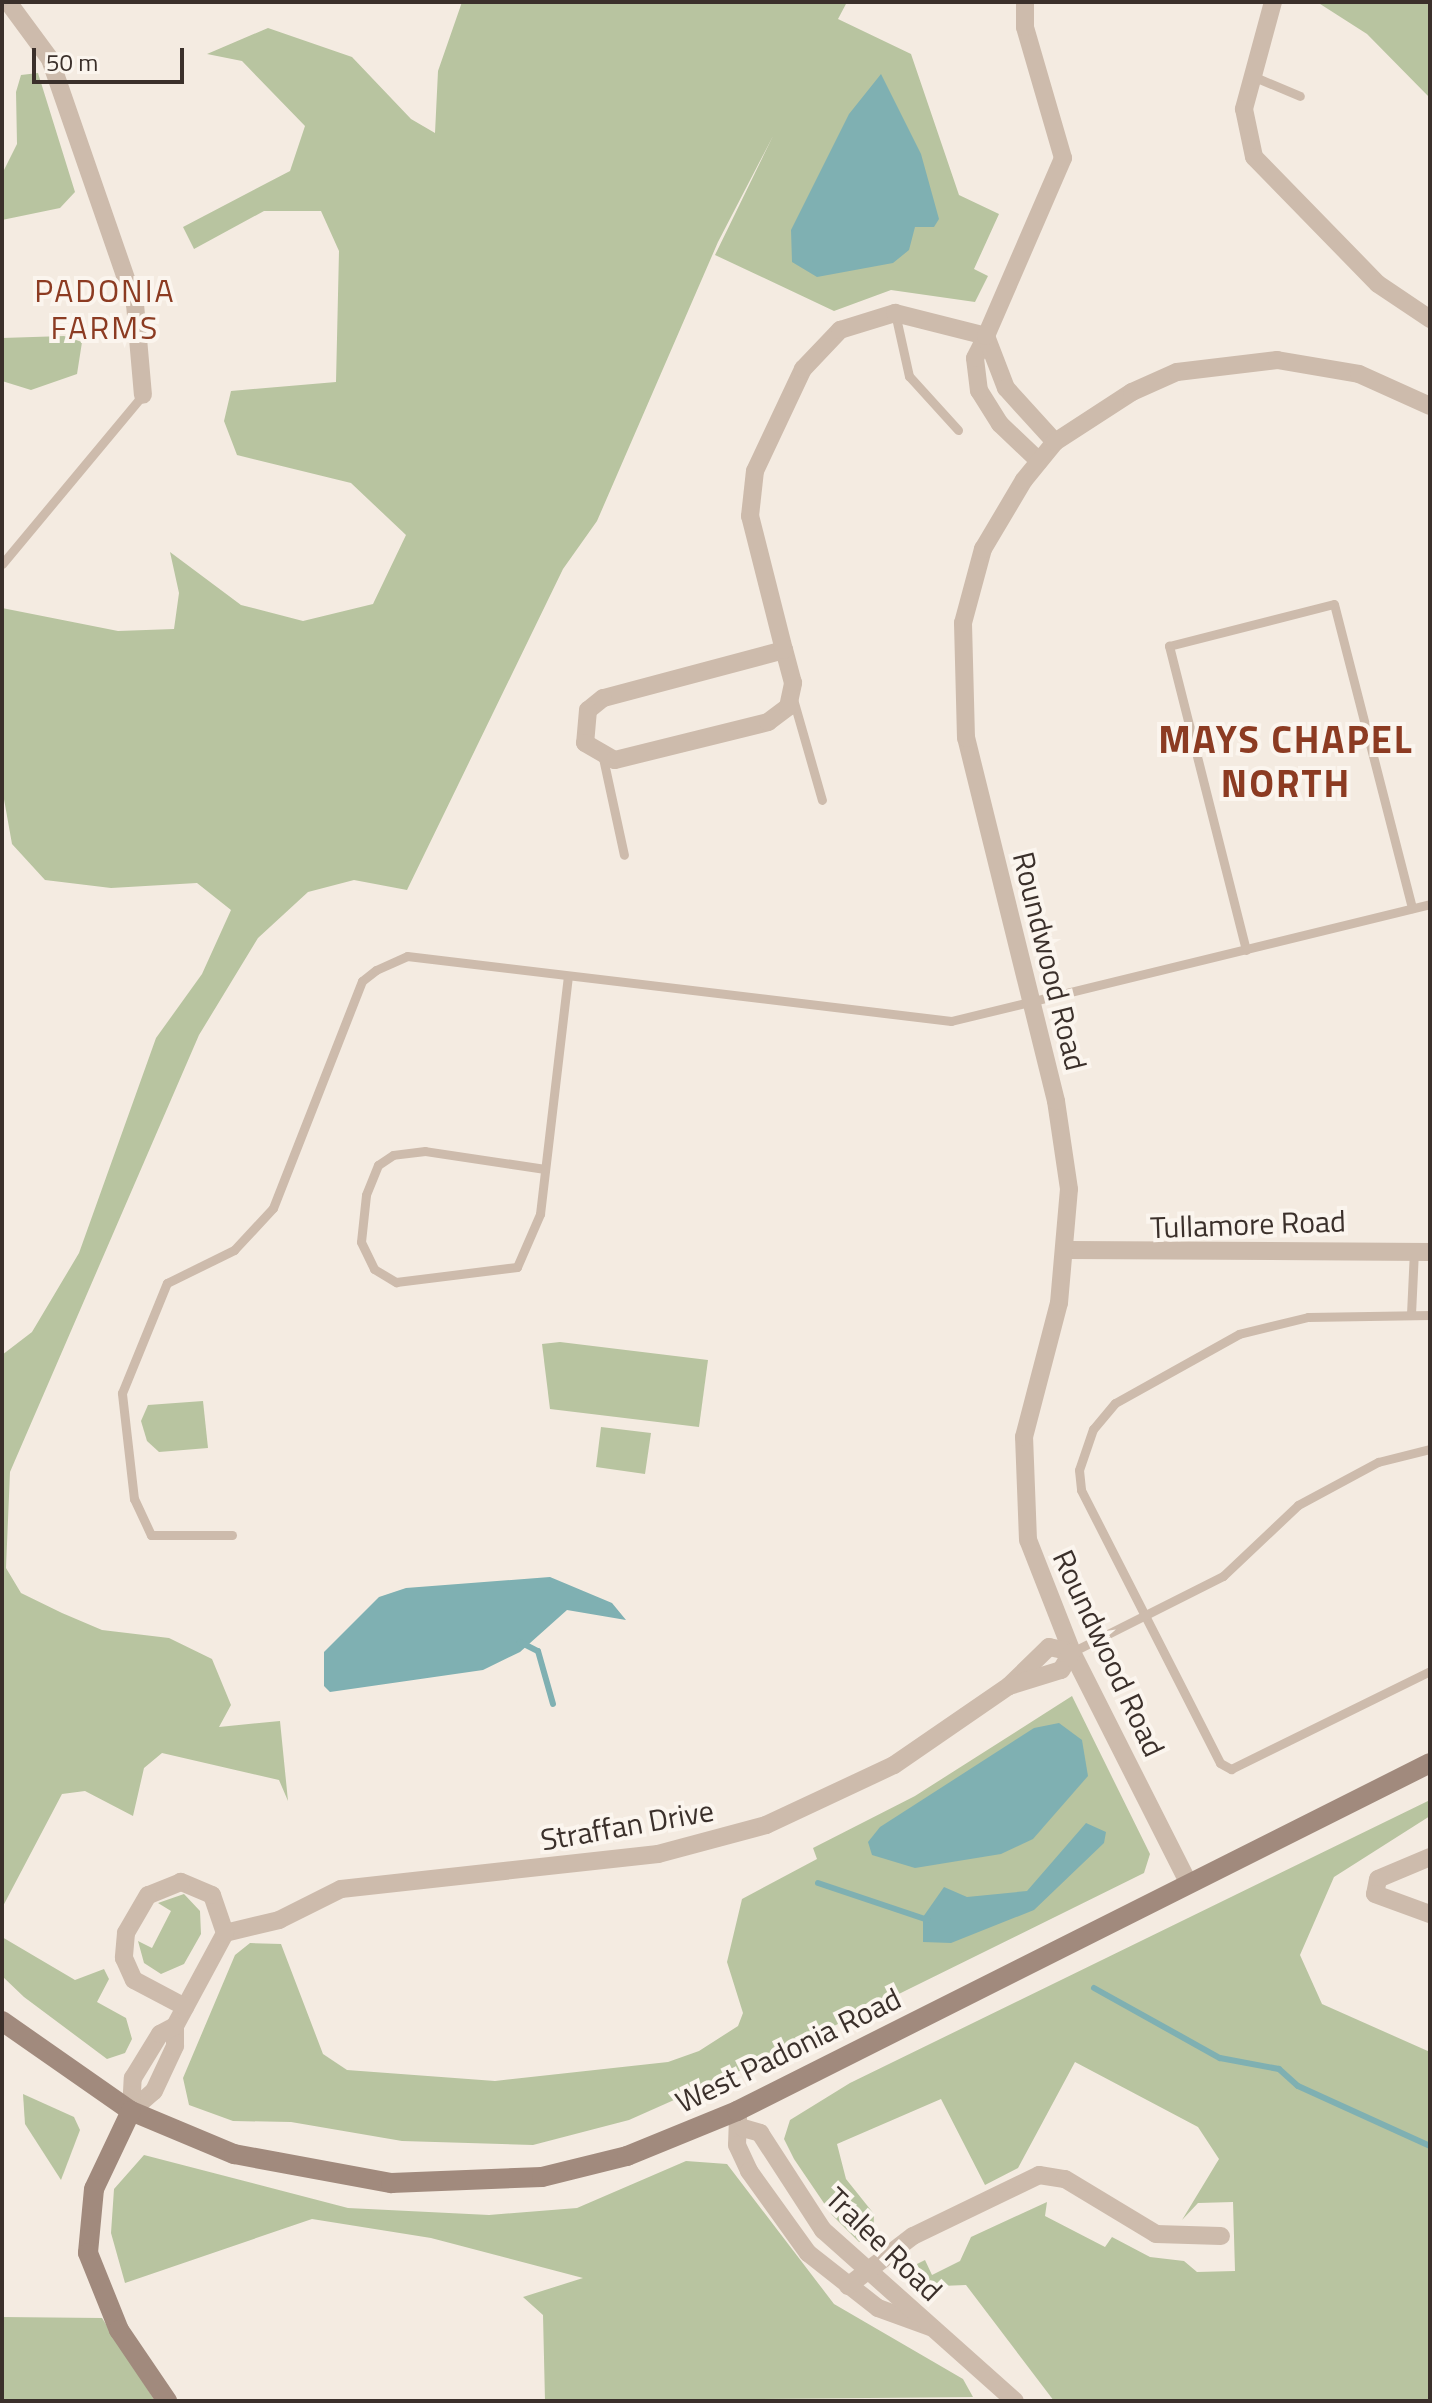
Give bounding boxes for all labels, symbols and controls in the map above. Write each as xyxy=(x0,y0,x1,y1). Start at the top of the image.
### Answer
scale bar xyxy=(36,32,188,82)
text: 50 m xyxy=(46,44,98,80)
district label: PADONIA FARMS xyxy=(34,272,176,347)
district label: MAYS CHAPEL NORTH xyxy=(1158,717,1414,806)
street label: Roundwood Road xyxy=(1005,848,1095,1074)
street label: Tullamore Road xyxy=(1150,1203,1346,1245)
street label: Roundwood Road xyxy=(1045,1544,1173,1762)
street label: Straffan Drive xyxy=(538,1792,716,1858)
street label: West Padonia Road xyxy=(670,1980,906,2120)
street label: Tralee Road xyxy=(818,2180,950,2308)

